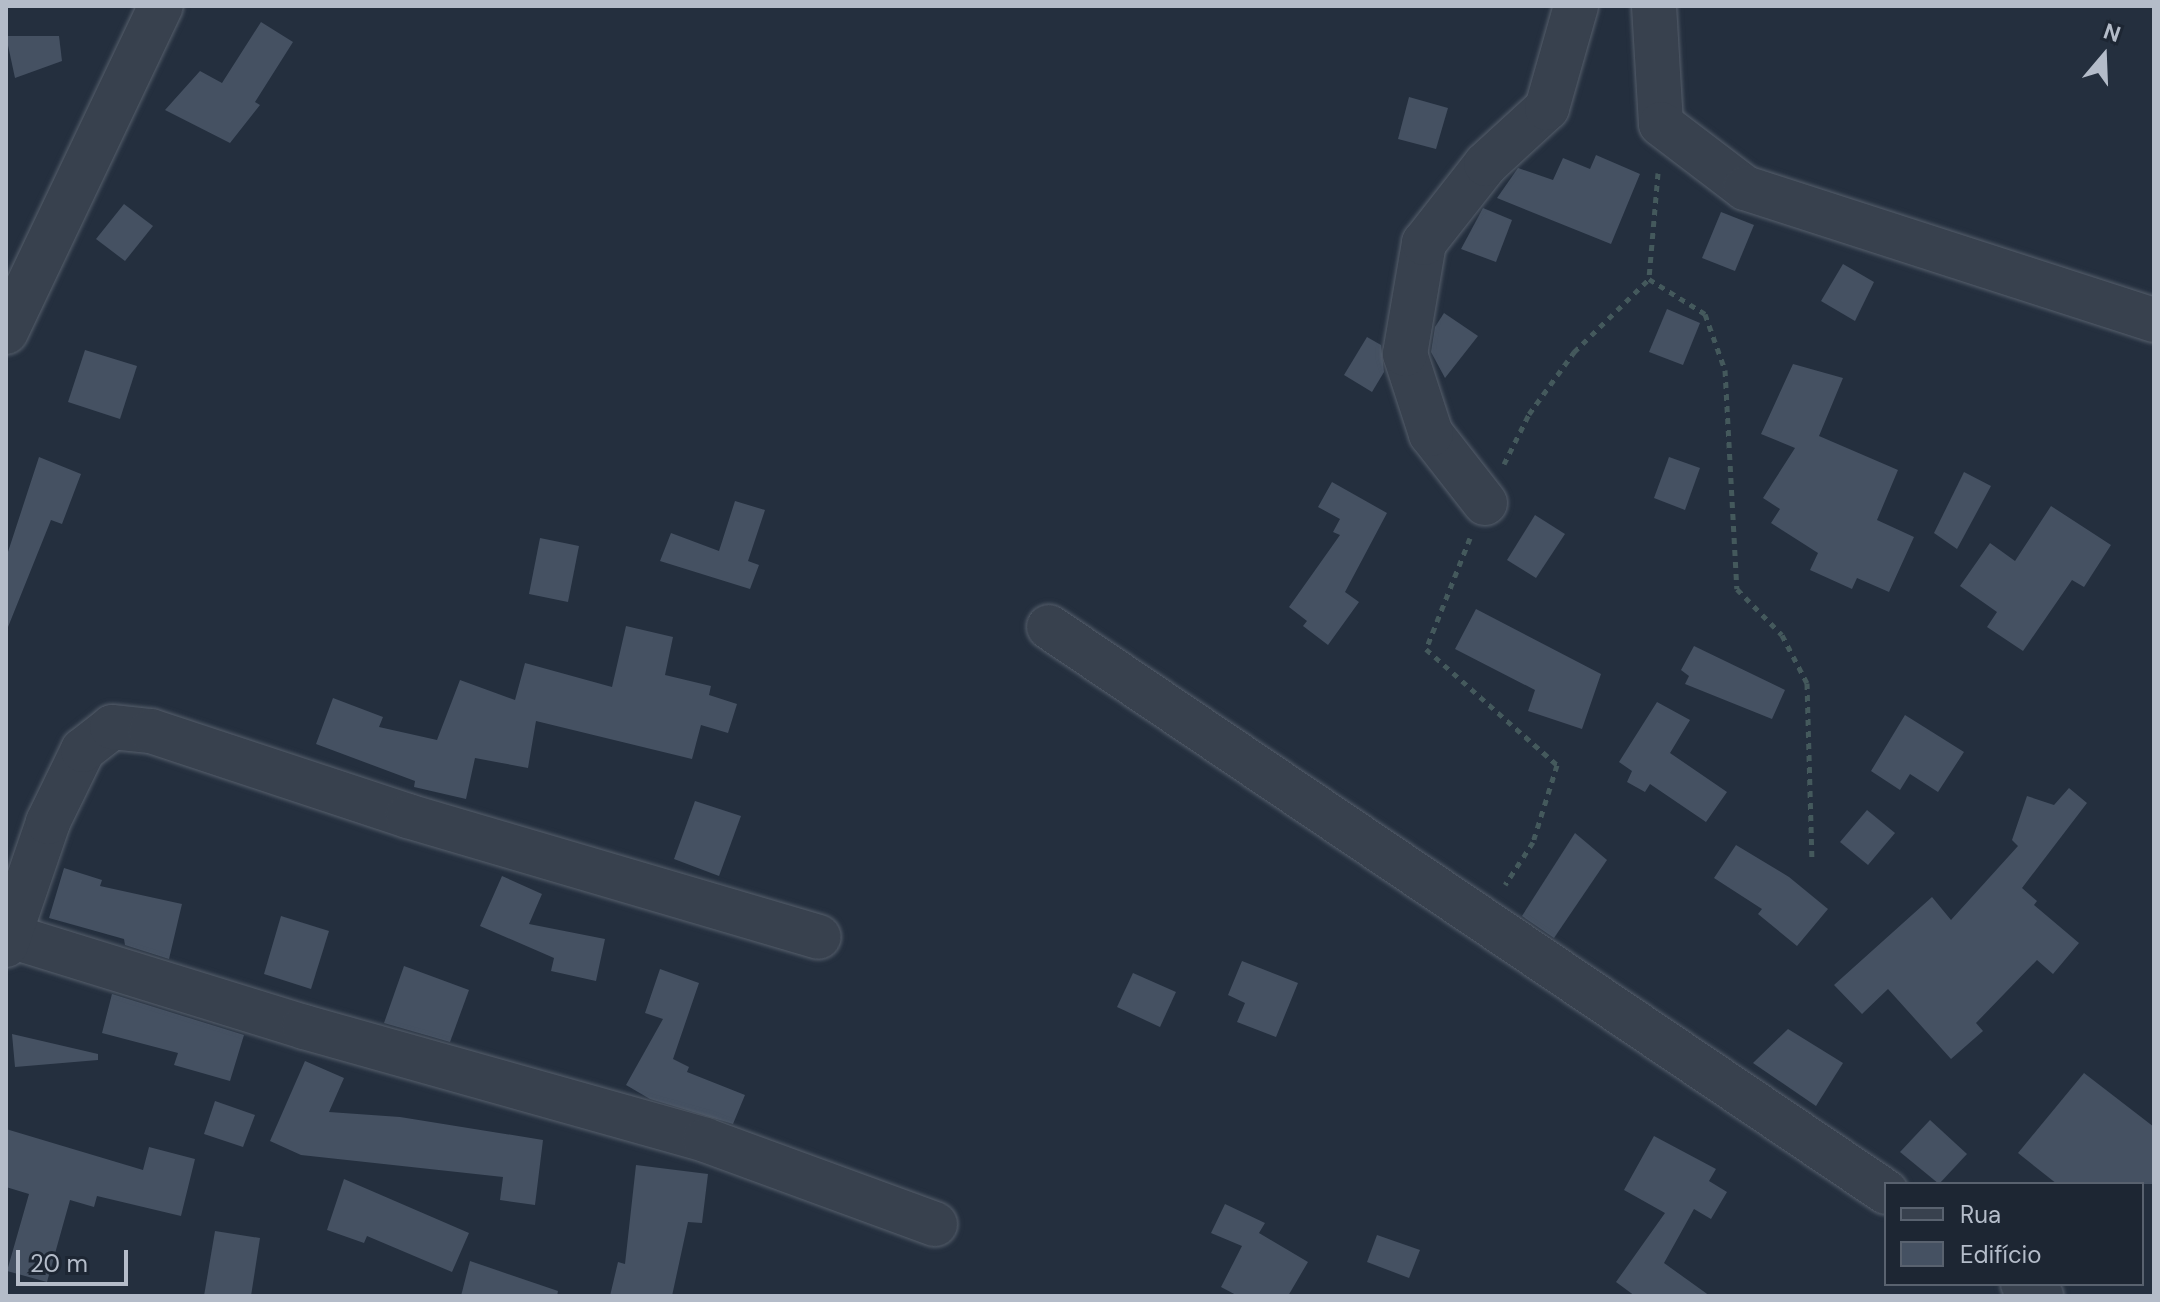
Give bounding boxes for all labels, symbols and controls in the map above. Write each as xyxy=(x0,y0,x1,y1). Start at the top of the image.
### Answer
north arrow xyxy=(2064,16,2144,96)
text: N xyxy=(2100,17,2124,49)
legend xyxy=(1884,1182,2144,1286)
text: Rua xyxy=(1960,1199,2001,1230)
scale bar xyxy=(20,1234,132,1284)
text: Edifício xyxy=(1960,1239,2042,1270)
text: 20 m xyxy=(30,1248,88,1279)

